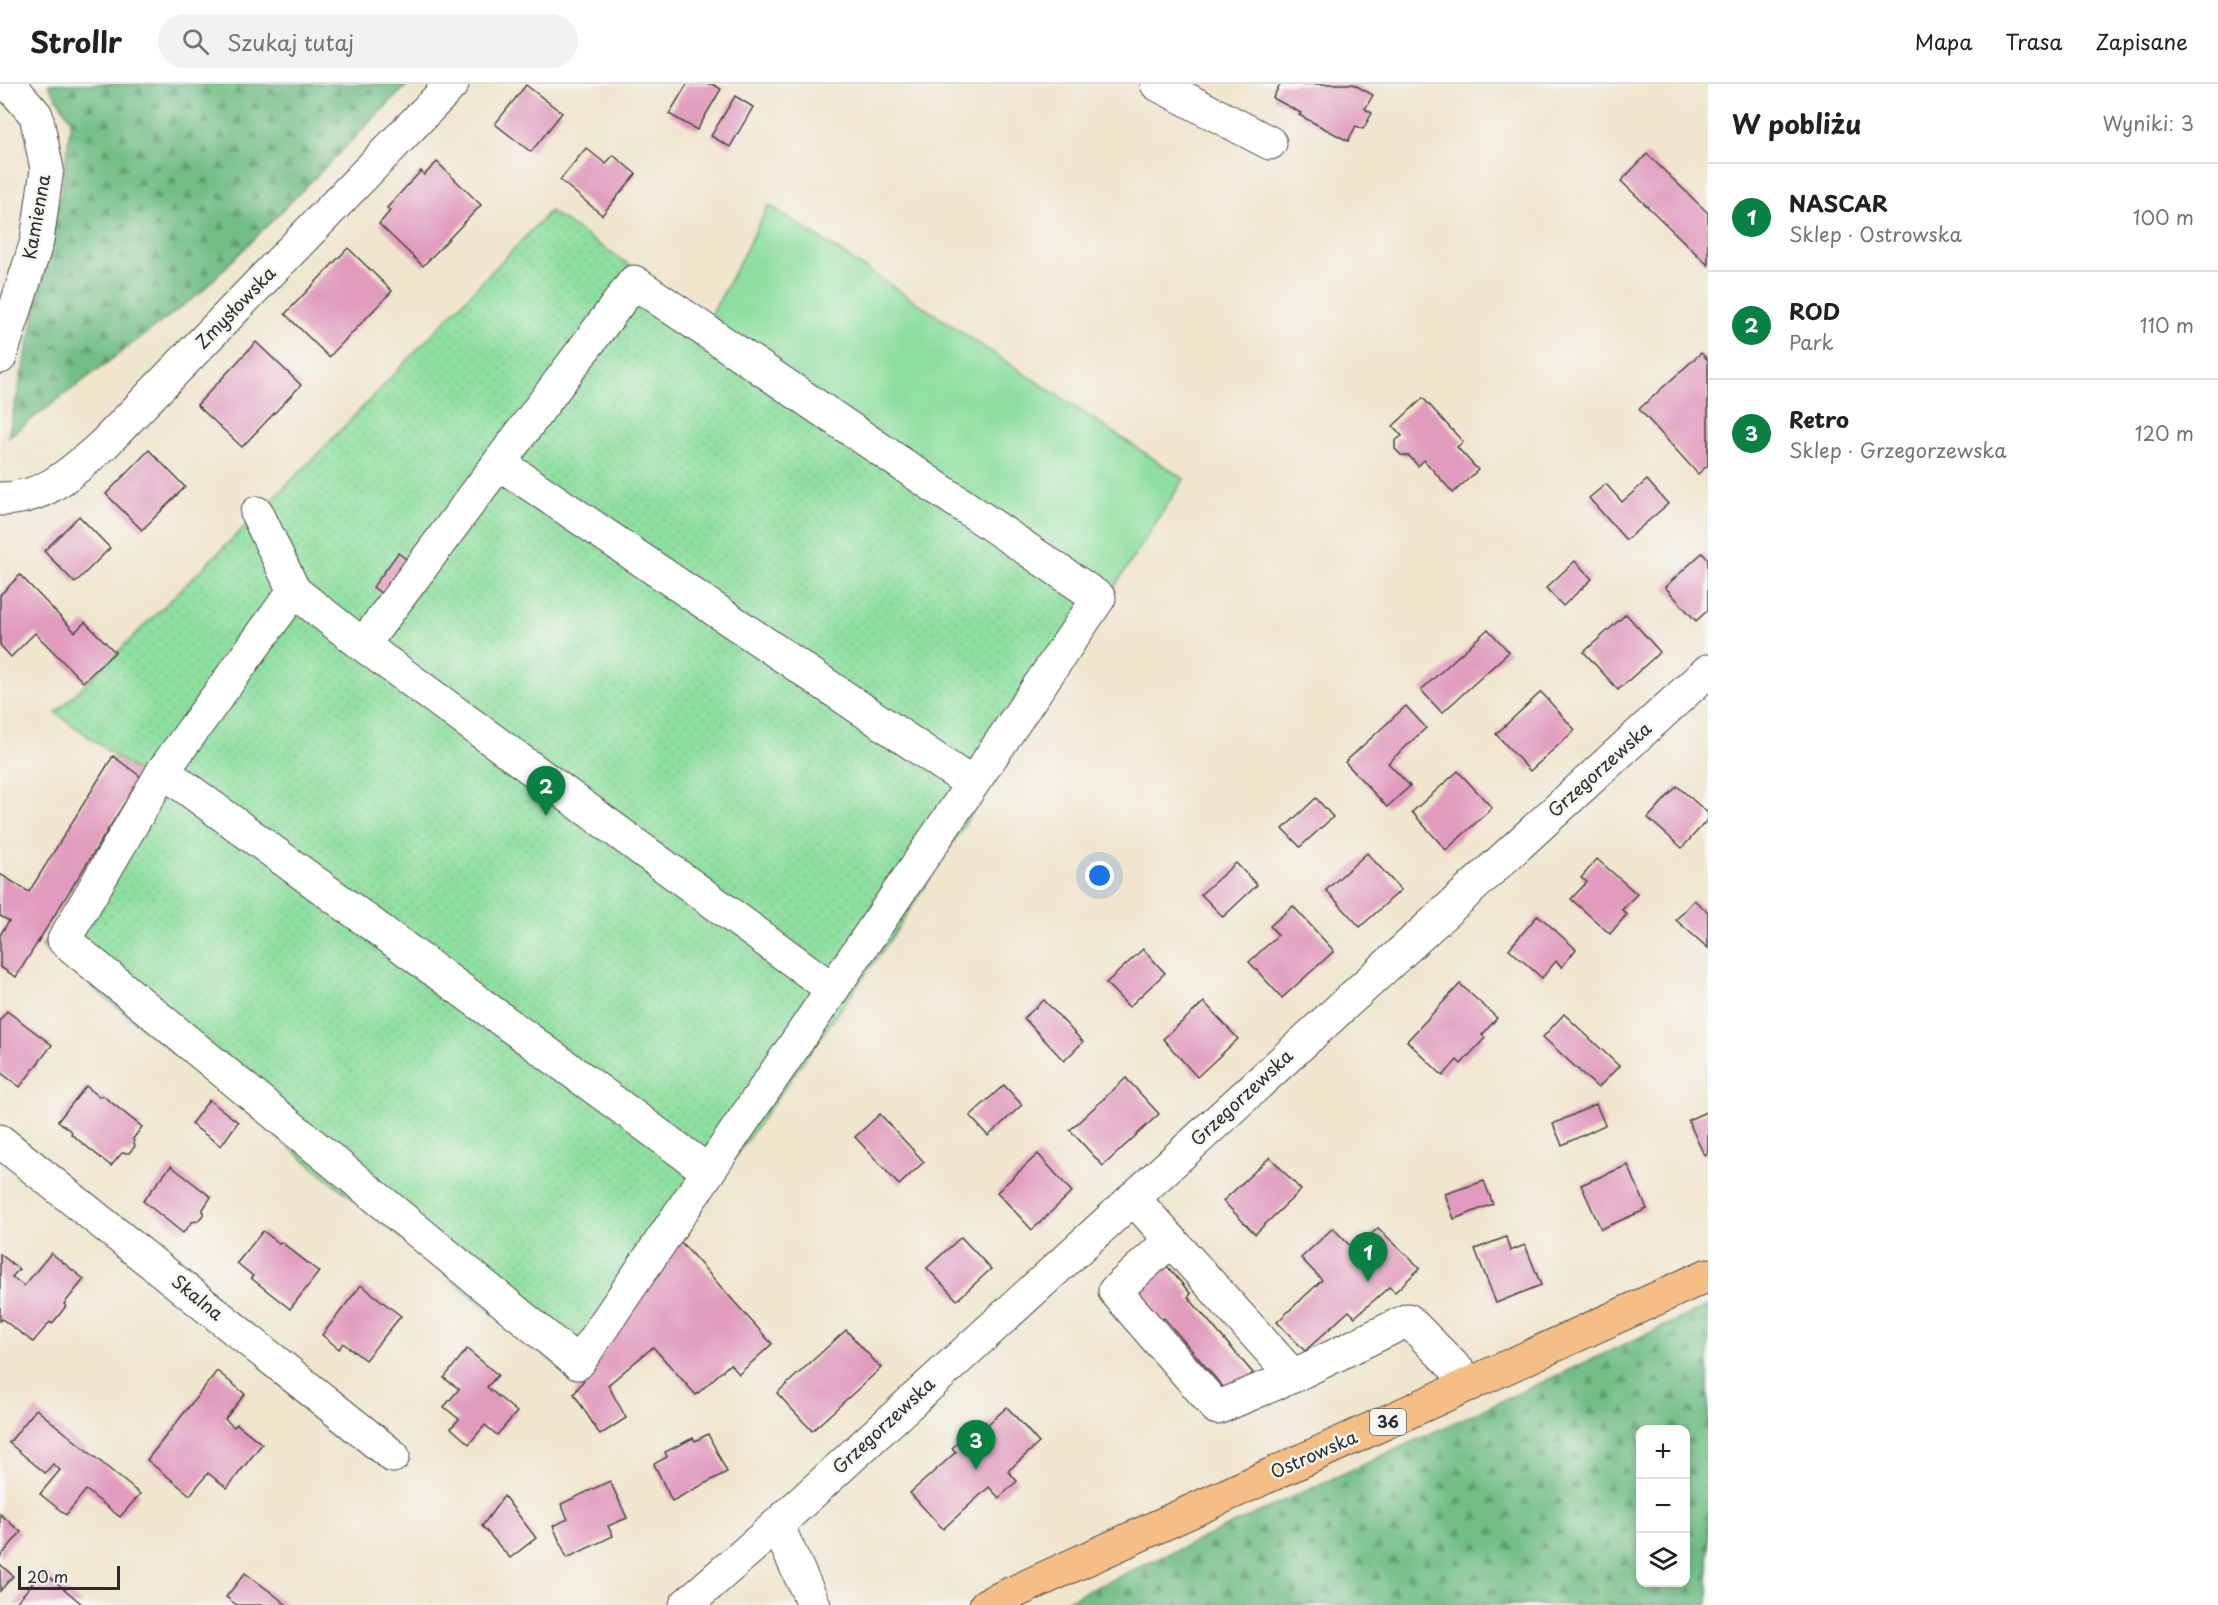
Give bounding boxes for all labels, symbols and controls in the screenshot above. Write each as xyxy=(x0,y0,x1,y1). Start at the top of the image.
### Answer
search box xyxy=(158,14,578,68)
text: Strollr xyxy=(30,20,122,63)
icon: search xyxy=(179,25,212,58)
text: Szukaj tutaj xyxy=(227,25,354,58)
text: Mapa xyxy=(1915,25,1972,57)
text: Trasa xyxy=(2005,25,2062,57)
text: Zapisane xyxy=(2095,25,2188,57)
text: W pobliżu xyxy=(1732,104,1861,143)
text: Wyniki: 3 xyxy=(2102,108,2194,138)
street label: Kamienna xyxy=(15,171,56,261)
text: NASCAR xyxy=(1789,186,1888,219)
text: 1 xyxy=(1747,202,1756,232)
text: 100 m xyxy=(2133,202,2194,232)
text: Sklep · Ostrowska xyxy=(1789,219,1962,249)
street label: Zmysłowska xyxy=(188,259,282,354)
text: ROD xyxy=(1789,294,1840,327)
text: 2 xyxy=(1744,310,1759,340)
text: 110 m xyxy=(2140,310,2194,340)
text: Park xyxy=(1789,327,1834,357)
text: Retro xyxy=(1789,402,1849,435)
text: 3 xyxy=(1745,418,1758,448)
text: 120 m xyxy=(2135,418,2194,448)
text: Sklep · Grzegorzewska xyxy=(1789,435,2007,465)
street label: Grzegorzewska xyxy=(1541,714,1658,823)
pin: 2 xyxy=(526,766,566,816)
your location xyxy=(1085,861,1114,890)
street label: Grzegorzewska xyxy=(1184,1042,1299,1152)
pin: 1 xyxy=(1348,1232,1388,1282)
street label: Skalna xyxy=(166,1267,230,1327)
street label: Grzegorzewska xyxy=(826,1370,941,1480)
road number: 36 xyxy=(1370,1409,1406,1435)
pin: 3 xyxy=(956,1420,996,1470)
street label: Ostrowska xyxy=(1266,1422,1362,1485)
map controls xyxy=(1636,1425,1690,1587)
button: + xyxy=(1636,1425,1690,1479)
button: − xyxy=(1636,1479,1690,1533)
button: layers xyxy=(1636,1533,1690,1587)
scale bar xyxy=(18,1563,120,1590)
text: 20 m xyxy=(27,1564,68,1588)

